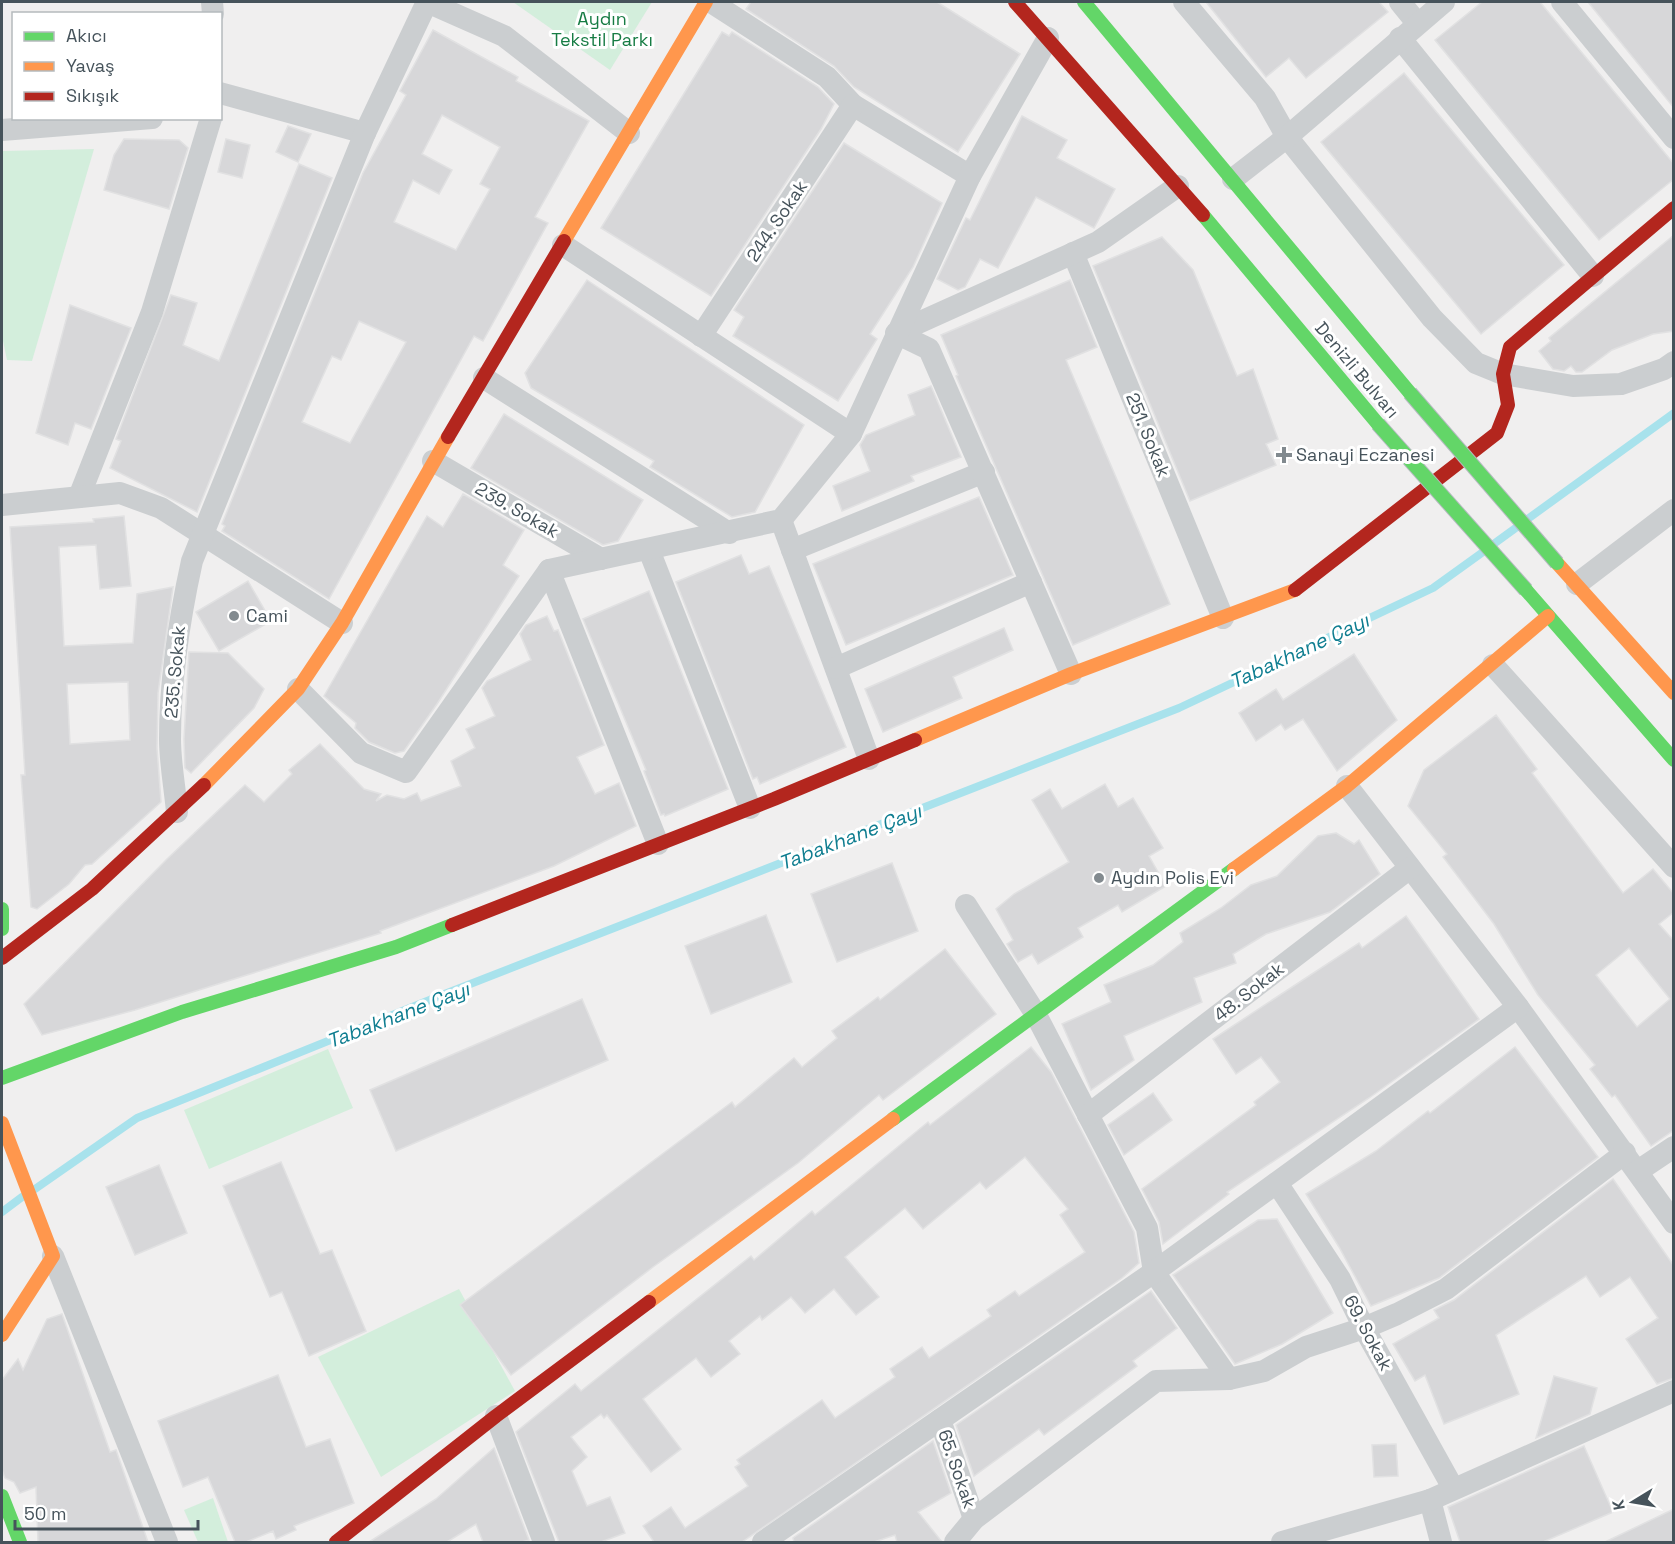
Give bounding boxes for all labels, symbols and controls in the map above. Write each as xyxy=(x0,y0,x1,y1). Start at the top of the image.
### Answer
park label: Aydın Tekstil Parkı xyxy=(551,7,653,51)
legend xyxy=(12,12,222,120)
text: Akıcı xyxy=(66,24,107,47)
text: Yavaş xyxy=(66,54,115,77)
text: Sıkışık xyxy=(66,84,119,107)
street label: 244. Sokak xyxy=(741,175,812,266)
street label: Denizli Bulvarı xyxy=(1310,317,1404,423)
street label: 251. Sokak xyxy=(1121,389,1176,481)
place label: Sanayi Eczanesi xyxy=(1296,443,1434,466)
marker: Sanayi Eczanesi xyxy=(1277,448,1291,462)
street label: 239. Sokak xyxy=(471,476,563,543)
place label: Cami xyxy=(246,604,288,627)
water label: Tabakhane Çayı xyxy=(1225,607,1374,695)
marker: Cami xyxy=(227,609,241,623)
street label: 235. Sokak xyxy=(159,624,190,719)
water label: Tabakhane Çayı xyxy=(775,797,926,876)
place label: Aydın Polis Evi xyxy=(1111,866,1234,889)
marker: Aydın Polis Evi xyxy=(1092,871,1106,885)
street label: 48. Sokak xyxy=(1209,957,1289,1026)
water label: Tabakhane Çayı xyxy=(323,975,474,1054)
street label: 69. Sokak xyxy=(1339,1291,1398,1375)
street label: 65. Sokak xyxy=(933,1426,982,1512)
north arrow xyxy=(1603,1472,1663,1532)
scale bar xyxy=(15,1493,198,1531)
text: K xyxy=(1608,1498,1630,1512)
text: 50 m xyxy=(24,1502,66,1525)

